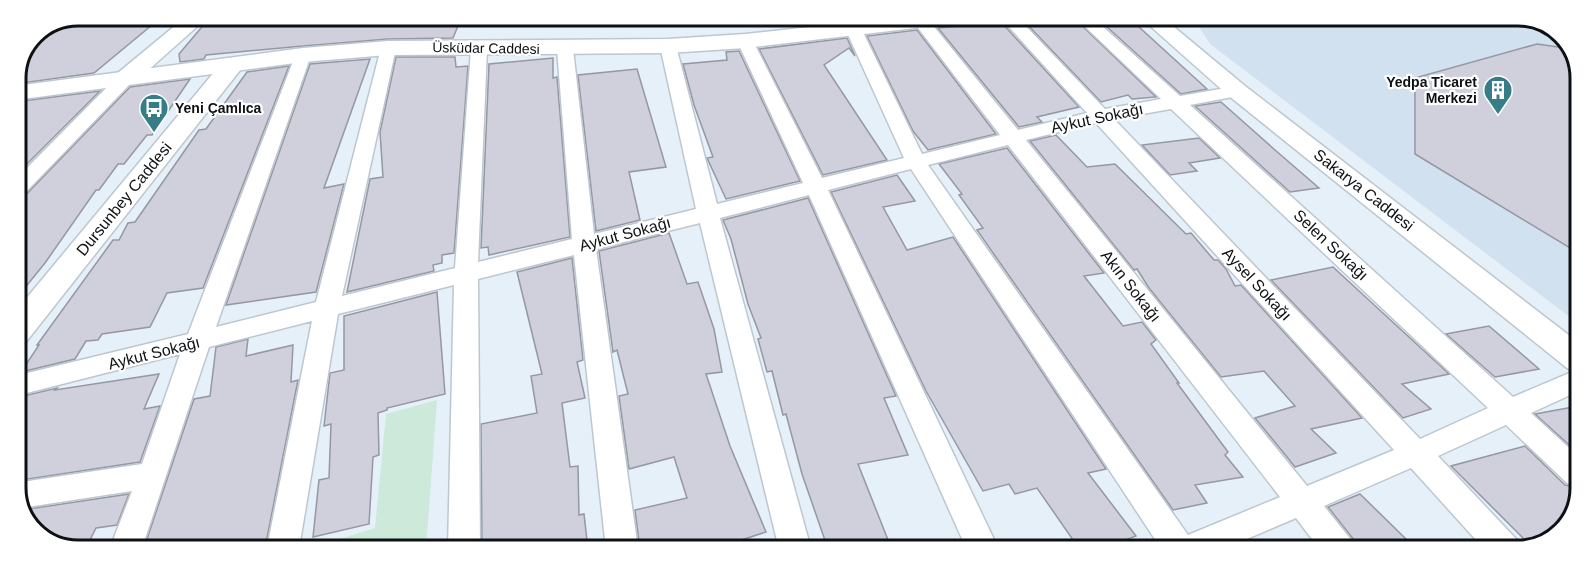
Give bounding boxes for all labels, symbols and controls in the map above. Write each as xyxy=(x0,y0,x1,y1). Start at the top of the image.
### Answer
street label: Üsküdar Caddesi xyxy=(432,38,540,57)
place label: Yedpa Ticaret Merkezi xyxy=(1386,74,1477,106)
building icon: Yedpa Ticaret Merkezi xyxy=(1482,74,1514,116)
bus stop icon: Yeni Çamlıca xyxy=(138,92,170,134)
place label: Yeni Çamlıca xyxy=(175,100,262,116)
street label: Aykut Sokağı xyxy=(1049,100,1145,136)
street label: Dursunbey Caddesi xyxy=(73,139,175,259)
street label: Sakarya Caddesi xyxy=(1311,146,1417,234)
street label: Selen Sokağı xyxy=(1290,206,1372,284)
street label: Aykut Sokağı xyxy=(577,214,673,254)
street label: Aysel Sokağı xyxy=(1219,244,1295,324)
street label: Akın Sokağı xyxy=(1098,247,1164,325)
street label: Aykut Sokağı xyxy=(106,333,202,373)

